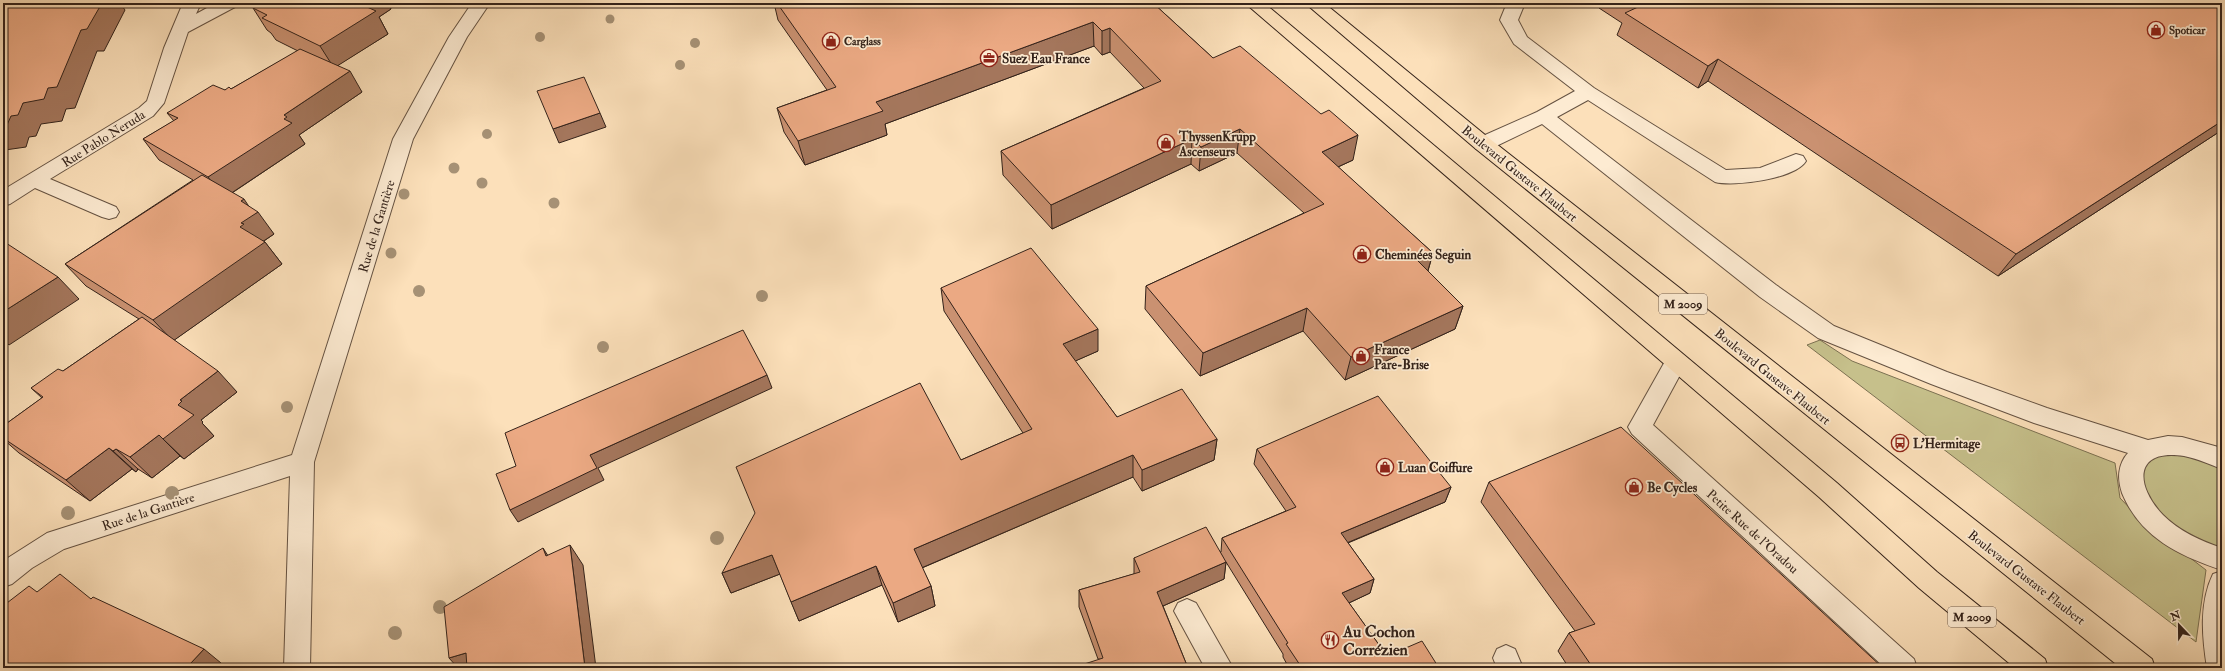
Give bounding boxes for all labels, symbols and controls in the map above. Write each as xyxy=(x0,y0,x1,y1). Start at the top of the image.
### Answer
shop icon: Spoticar xyxy=(2146,20,2166,40)
place label: Spoticar xyxy=(2169,24,2206,38)
shop icon: Carglass xyxy=(821,31,841,51)
place label: Carglass xyxy=(844,35,881,49)
office icon: Suez Eau France xyxy=(979,48,999,68)
place label: Suez Eau France xyxy=(1002,51,1090,67)
street label: Rue Pablo Neruda xyxy=(59,106,149,171)
street label: Boulevard Gustave Flaubert xyxy=(1458,122,1581,225)
place label: ThyssenKrupp Ascenseurs xyxy=(1178,129,1256,160)
shop icon: ThyssenKrupp Ascenseurs xyxy=(1156,133,1176,153)
street label: Rue de la Gantière xyxy=(355,177,399,275)
shop icon: Cheminées Seguin xyxy=(1352,244,1372,264)
place label: Cheminées Seguin xyxy=(1375,247,1471,264)
road number: M 2009 xyxy=(1659,294,1707,314)
street label: Boulevard Gustave Flaubert xyxy=(1711,325,1834,428)
place label: France Pare-Brise xyxy=(1374,342,1430,373)
shop icon: France Pare-Brise xyxy=(1351,346,1371,366)
bus stop icon: L'Hermitage xyxy=(1890,433,1910,453)
place label: L'Hermitage xyxy=(1913,436,1981,453)
shop icon: Luan Coiffure xyxy=(1375,457,1395,477)
place label: Luan Coiffure xyxy=(1398,460,1473,476)
shop icon: Be Cycles xyxy=(1624,477,1644,497)
place label: Be Cycles xyxy=(1647,480,1698,497)
street label: Petite Rue de l'Oradou xyxy=(1703,486,1802,577)
street label: Rue de la Gantière xyxy=(100,489,197,534)
street label: Boulevard Gustave Flaubert xyxy=(1965,527,2088,629)
north arrow xyxy=(2159,605,2199,645)
road number: M 2009 xyxy=(1948,607,1996,627)
text: N xyxy=(2168,608,2184,624)
place label: Au Cochon Corrézien xyxy=(1342,622,1416,660)
restaurant icon: Au Cochon Corrézien xyxy=(1320,630,1340,650)

